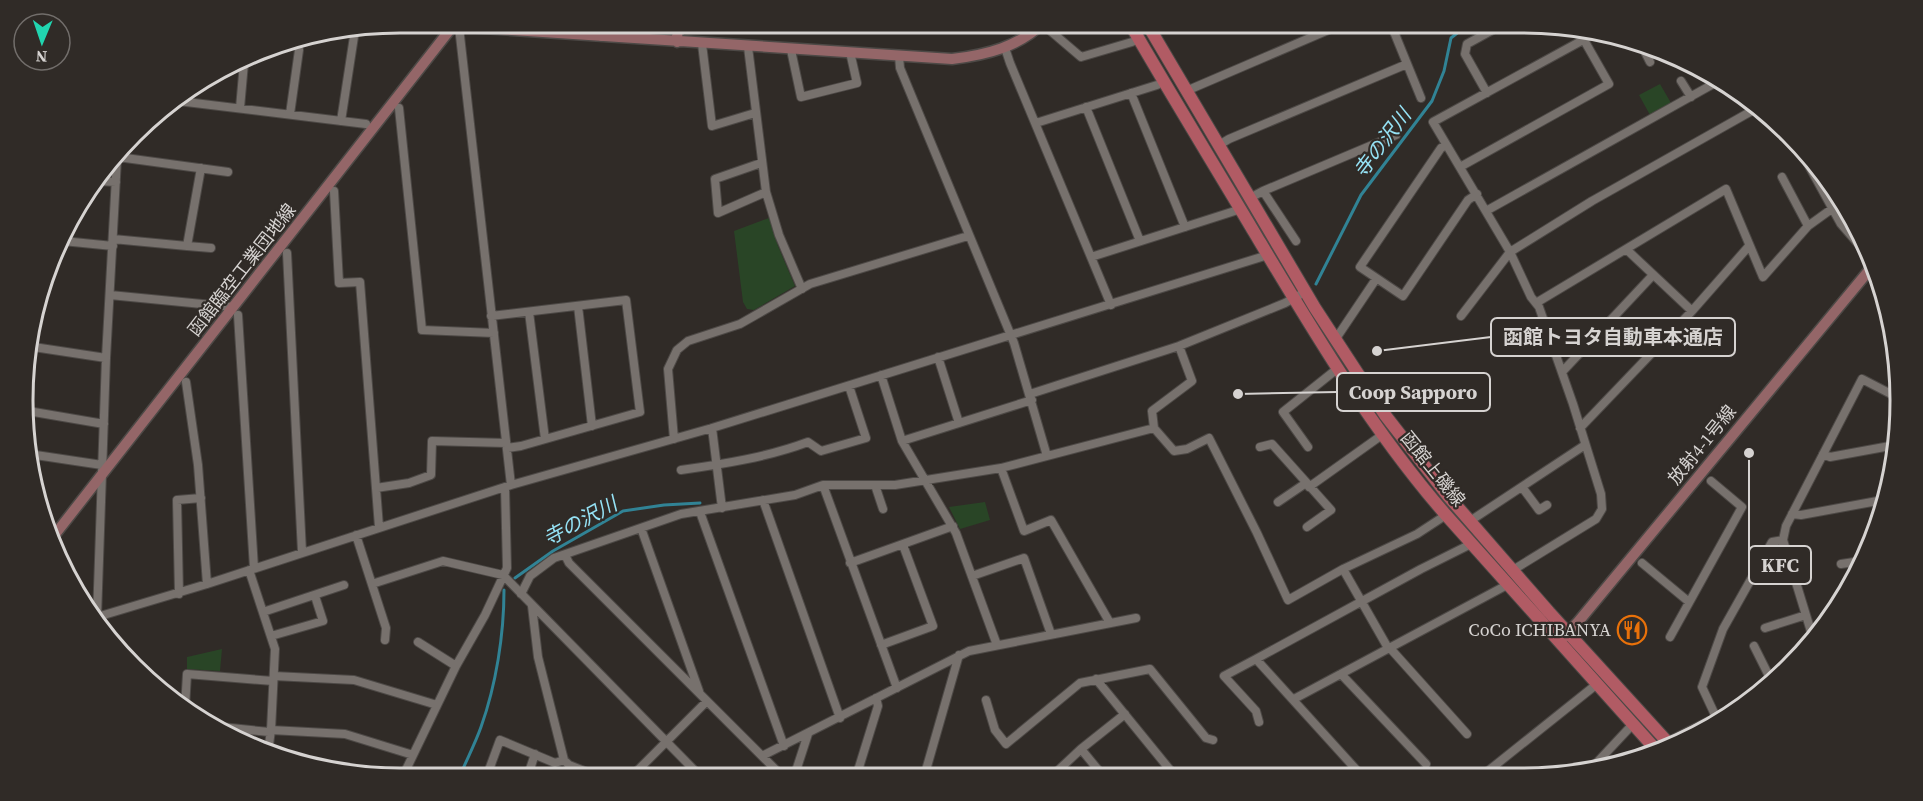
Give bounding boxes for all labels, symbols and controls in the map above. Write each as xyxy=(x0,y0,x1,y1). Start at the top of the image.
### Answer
north arrow xyxy=(12,12,72,72)
text: N xyxy=(35,46,48,68)
water label: 寺の沢川 xyxy=(1347,101,1418,183)
street label: 函館臨空工業団地線 xyxy=(182,198,301,341)
callout: 函館トヨタ自動車本通店 xyxy=(1491,318,1735,356)
text: 函館トヨタ自動車本通店 xyxy=(1503,323,1723,351)
callout: Coop Sapporo xyxy=(1337,373,1490,411)
text: Coop Sapporo xyxy=(1349,378,1477,406)
street label: 放射4-1号線 xyxy=(1662,400,1741,490)
street label: 函館上磯線 xyxy=(1395,426,1471,512)
water label: 寺の沢川 xyxy=(538,489,624,552)
callout: KFC xyxy=(1749,546,1811,584)
text: KFC xyxy=(1761,551,1799,579)
restaurant icon: CoCo ICHIBANYA xyxy=(1616,614,1648,646)
place label: CoCo ICHIBANYA xyxy=(1468,617,1611,642)

